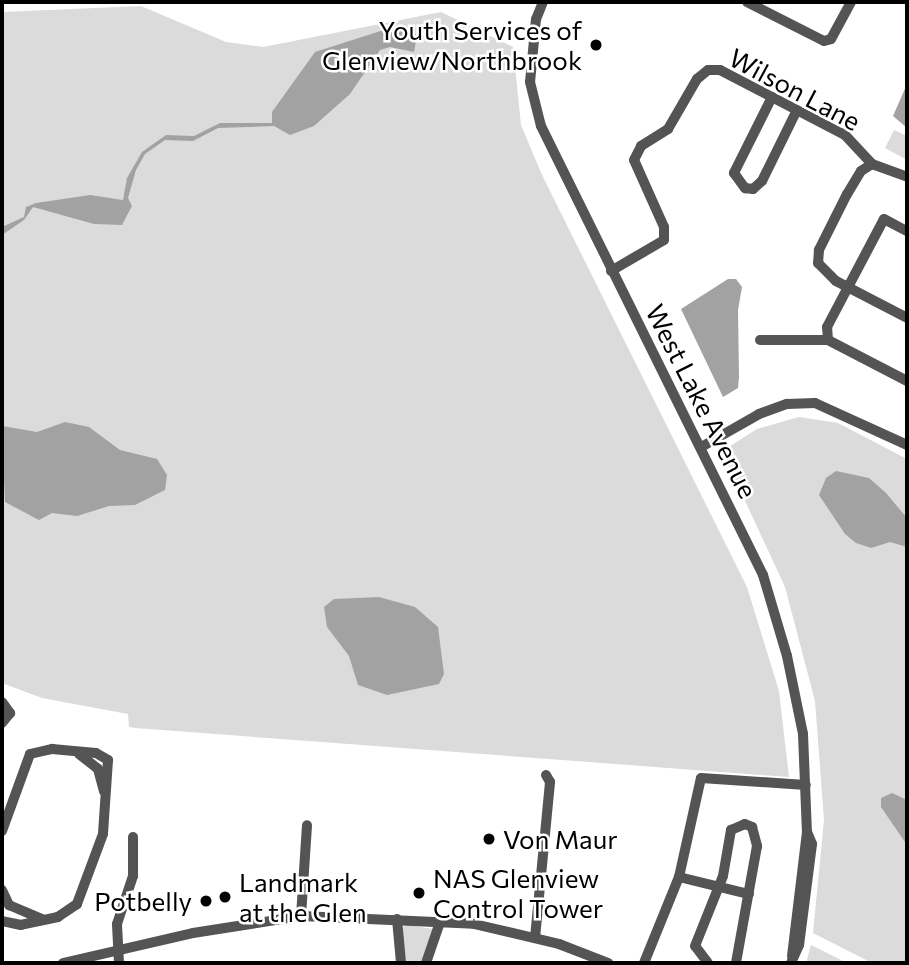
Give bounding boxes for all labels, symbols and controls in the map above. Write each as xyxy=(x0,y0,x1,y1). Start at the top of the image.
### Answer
place label: Youth Services of Glenview/Northbrook xyxy=(322,14,582,76)
marker: Youth Services of Glenview/Northbrook xyxy=(588,37,604,53)
street label: Wilson Lane xyxy=(724,41,866,137)
street label: West Lake Avenue xyxy=(640,299,764,503)
place label: Von Maur xyxy=(503,823,618,855)
marker: Von Maur xyxy=(481,831,497,847)
place label: NAS Glenview Control Tower xyxy=(433,862,603,924)
place label: Landmark at the Glen xyxy=(239,866,367,928)
place label: Potbelly xyxy=(94,885,192,917)
marker: NAS Glenview Control Tower xyxy=(411,885,427,901)
marker: Landmark at the Glen xyxy=(217,889,233,905)
marker: Potbelly xyxy=(198,893,214,909)

